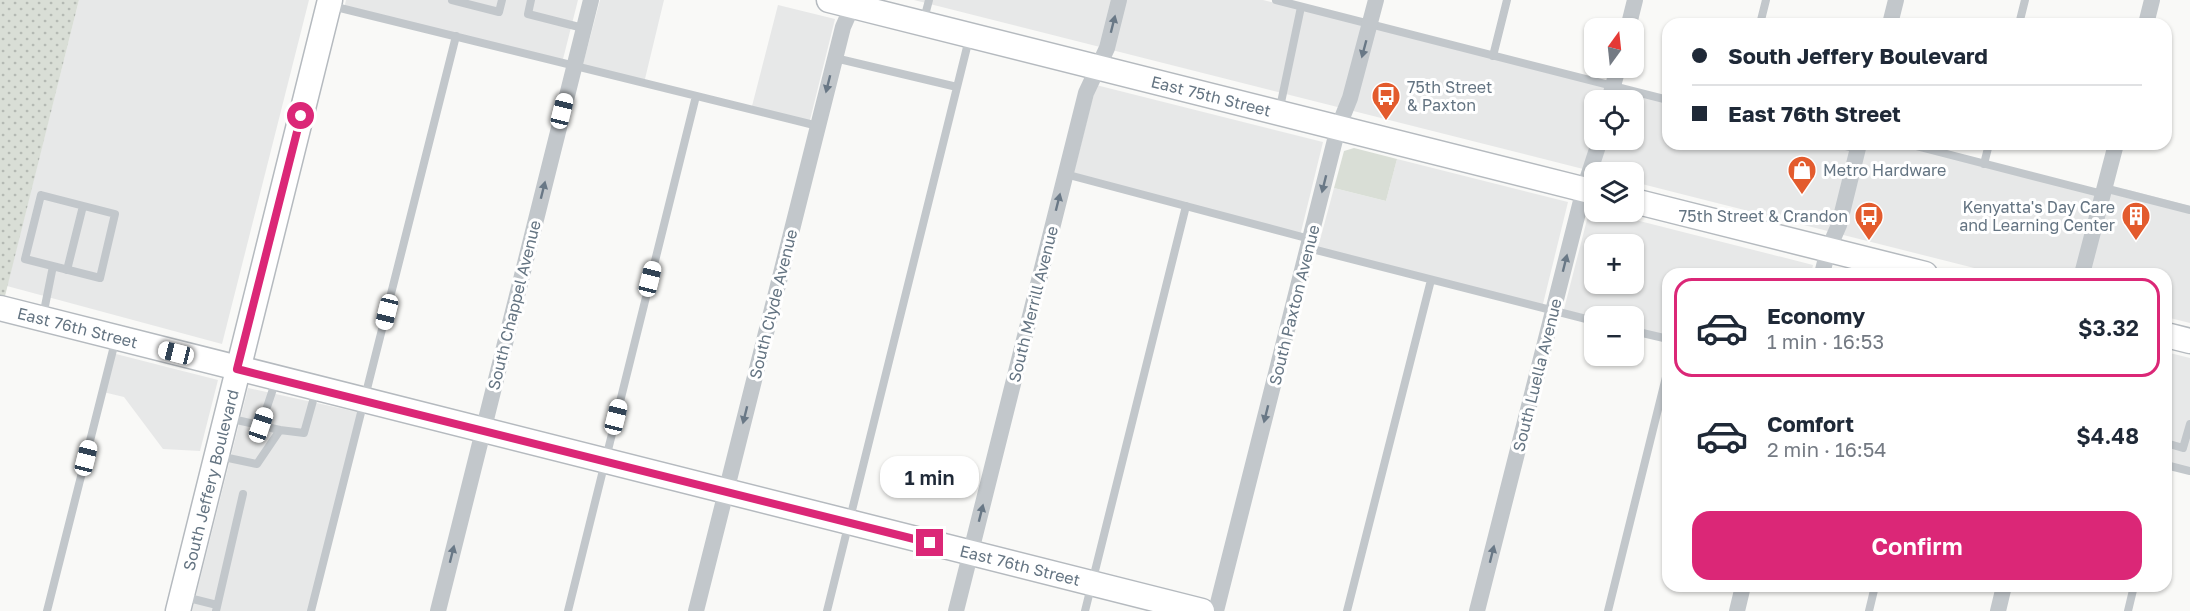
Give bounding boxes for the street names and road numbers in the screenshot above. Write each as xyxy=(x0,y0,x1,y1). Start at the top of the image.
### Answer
street label: East 75th Street xyxy=(1149,71,1273,121)
street label: South Chappel Avenue xyxy=(483,218,545,392)
street label: South Paxton Avenue xyxy=(1264,223,1324,387)
street label: South Merrill Avenue xyxy=(1004,224,1062,384)
street label: South Clyde Avenue xyxy=(745,227,801,381)
street label: South Luella Avenue xyxy=(1508,296,1566,454)
street label: East 76th Street xyxy=(15,303,140,352)
street label: South Jeffery Boulevard xyxy=(178,387,243,573)
street label: East 76th Street xyxy=(958,540,1082,590)

